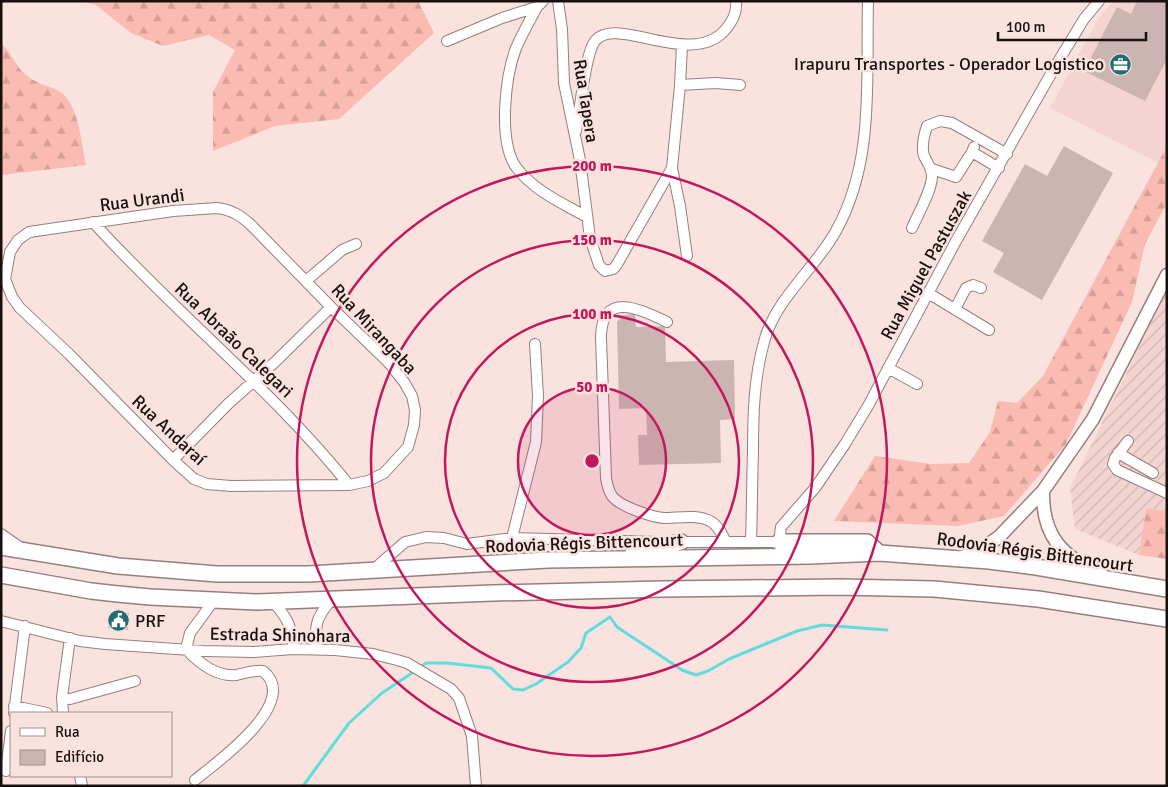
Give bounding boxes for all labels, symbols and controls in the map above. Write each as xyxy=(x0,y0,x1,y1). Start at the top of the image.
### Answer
scale bar xyxy=(998,10,1146,42)
text: 100 m xyxy=(1006,18,1046,36)
office icon: Irapuru Transportes - Operador Logistico xyxy=(1108,52,1132,76)
place label: Irapuru Transportes - Operador Logistico xyxy=(794,53,1104,75)
street label: Rua Tapera xyxy=(569,58,603,144)
text: 200 m xyxy=(572,157,612,175)
street label: Rua Urandi xyxy=(98,184,186,216)
street label: Rua Miguel Pastuszak xyxy=(876,186,976,344)
text: 150 m xyxy=(572,231,612,249)
street label: Rua Abraão Calegari xyxy=(170,278,298,402)
street label: Rua Mirangaba xyxy=(327,279,421,379)
text: 100 m xyxy=(572,305,612,323)
text: 50 m xyxy=(576,378,608,396)
street label: Rua Andaraí xyxy=(127,390,211,470)
centre of rings xyxy=(583,452,601,470)
street label: Rodovia Régis Bittencourt xyxy=(935,527,1135,577)
street label: Rodovia Régis Bittencourt xyxy=(485,529,683,557)
public building icon: PRF xyxy=(107,609,131,633)
place label: PRF xyxy=(135,610,165,632)
street label: Estrada Shinohara xyxy=(209,623,351,647)
legend xyxy=(10,712,172,777)
text: Rua xyxy=(55,723,80,741)
text: Edifício xyxy=(55,748,104,766)

